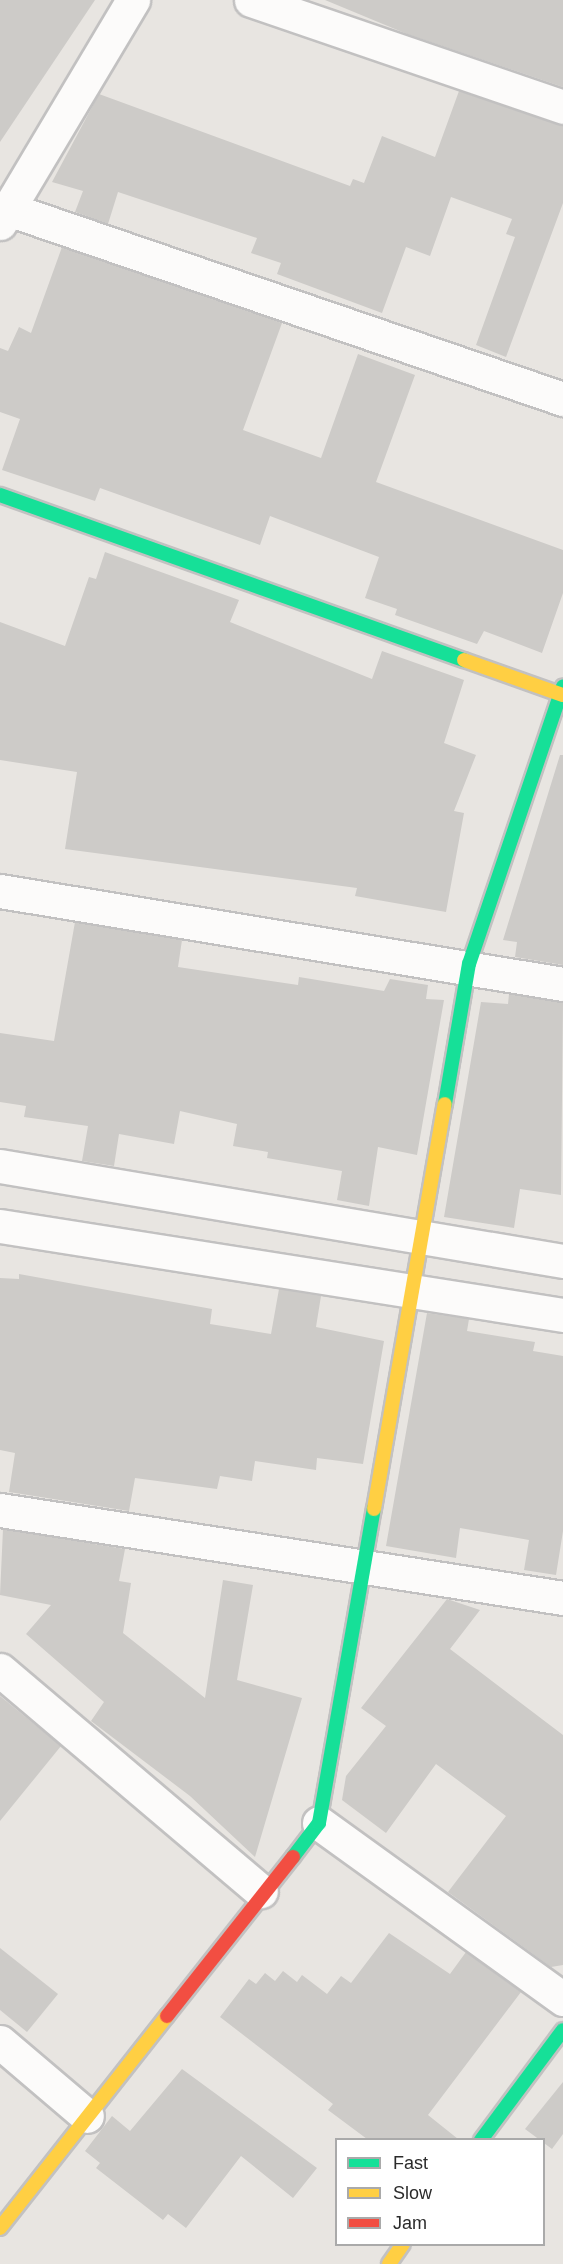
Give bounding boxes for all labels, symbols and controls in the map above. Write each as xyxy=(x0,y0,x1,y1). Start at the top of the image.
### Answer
legend xyxy=(335,2138,545,2246)
text: Fast xyxy=(393,2153,428,2173)
text: Slow xyxy=(393,2183,432,2203)
text: Jam xyxy=(393,2213,427,2233)

